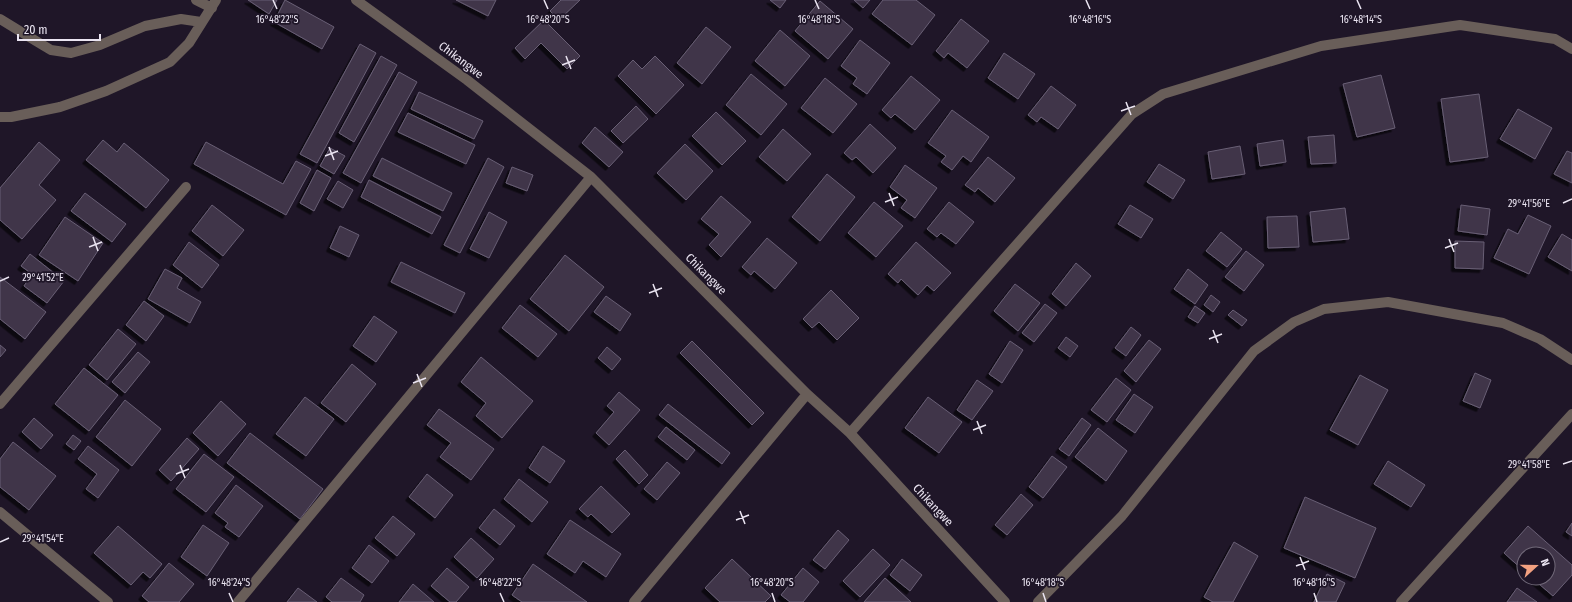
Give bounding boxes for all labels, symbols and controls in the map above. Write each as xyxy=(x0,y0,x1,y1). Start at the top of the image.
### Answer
text: 16°48'22"S xyxy=(256,14,298,26)
text: 16°48'20"S xyxy=(526,14,570,26)
text: 16°48'18"S xyxy=(798,14,840,26)
text: 16°48'16"S xyxy=(1069,14,1111,26)
text: 16°48'14"S xyxy=(1340,14,1382,26)
scale bar xyxy=(18,16,100,42)
text: 20 m xyxy=(24,23,48,37)
street label: Chikangwe xyxy=(436,39,486,81)
text: 29°41'56"E xyxy=(1508,198,1550,210)
street label: Chikangwe xyxy=(683,251,730,298)
text: 29°41'52"E xyxy=(22,272,64,284)
text: 29°41'58"E xyxy=(1508,459,1550,471)
street label: Chikangwe xyxy=(910,481,956,529)
text: 29°41'54"E xyxy=(22,533,64,545)
north arrow xyxy=(1516,546,1556,586)
text: N xyxy=(1538,557,1552,568)
text: 16°48'24"S xyxy=(208,577,250,589)
text: 16°48'22"S xyxy=(479,577,521,589)
text: 16°48'20"S xyxy=(750,577,794,589)
text: 16°48'18"S xyxy=(1022,577,1064,589)
text: 16°48'16"S xyxy=(1293,577,1335,589)

